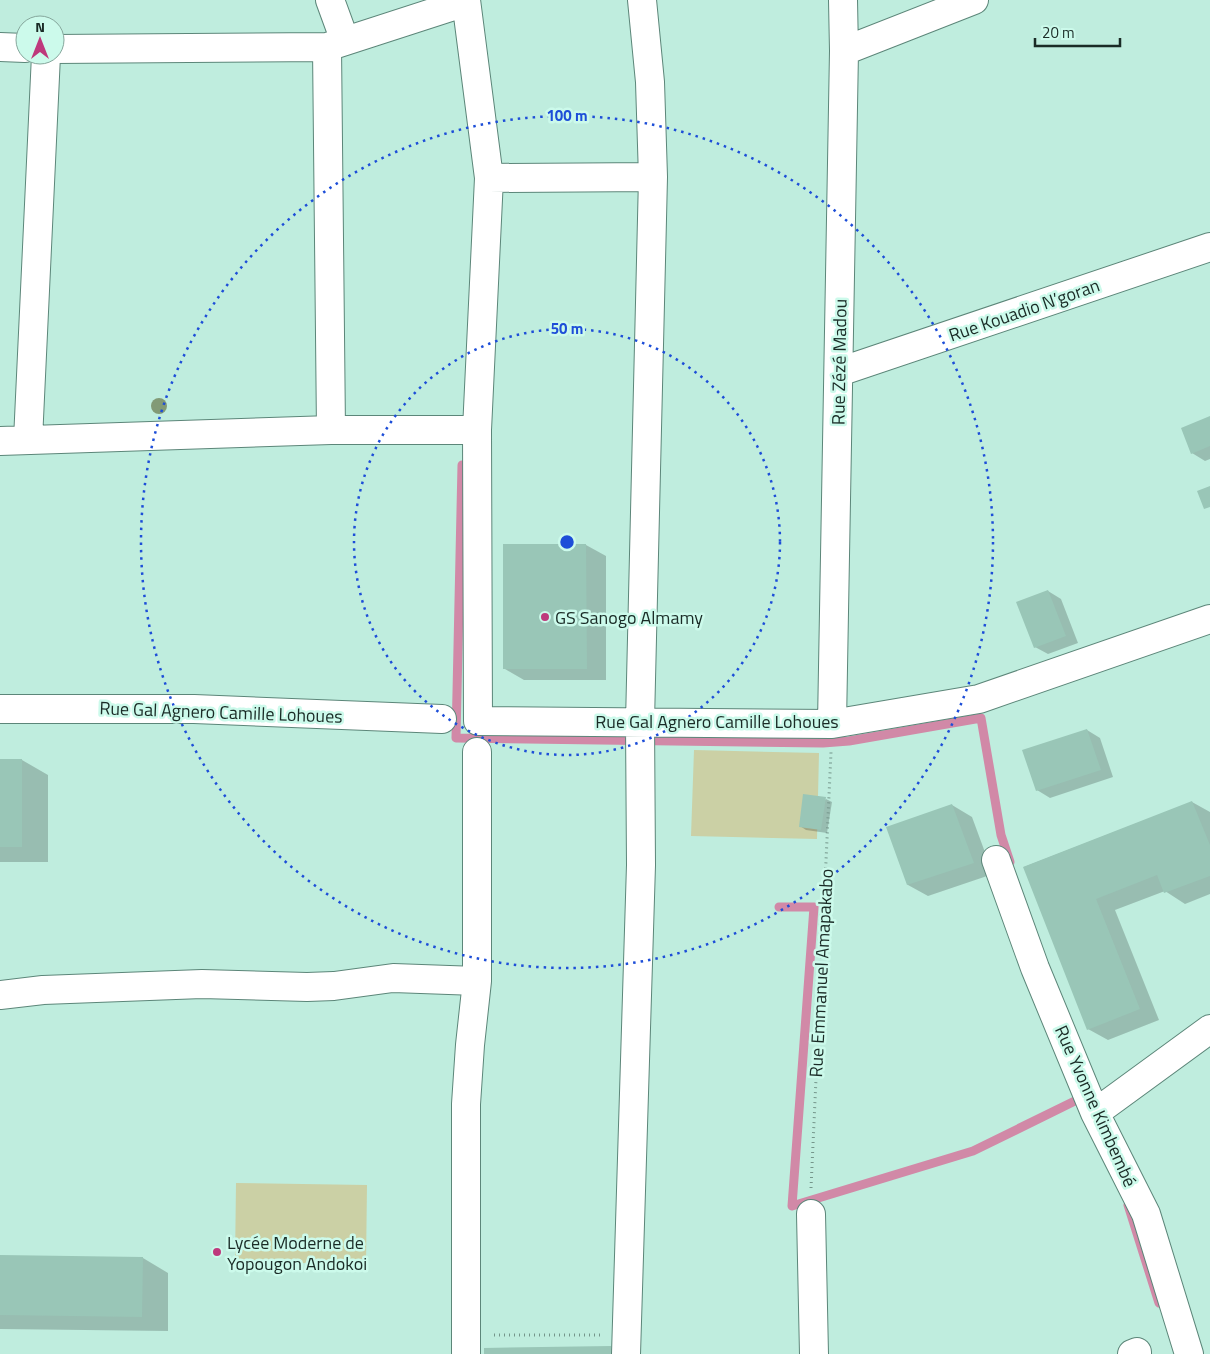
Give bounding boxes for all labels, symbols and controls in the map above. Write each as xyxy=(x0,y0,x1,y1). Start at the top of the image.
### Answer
north arrow xyxy=(15,15,65,65)
scale bar xyxy=(1035,15,1120,47)
text: N xyxy=(35,16,45,37)
text: 20 m xyxy=(1042,21,1075,44)
text: 100 m xyxy=(546,104,588,127)
street label: Rue Kouadio N’goran xyxy=(945,272,1103,348)
street label: Rue Zézé Madou xyxy=(824,299,854,425)
text: 50 m xyxy=(551,317,583,340)
centre of rings xyxy=(558,533,576,551)
place label: GS Sanogo Almamy xyxy=(555,604,703,631)
marker: GS Sanogo Almamy xyxy=(539,611,551,623)
street label: Rue Gal Agnero Camille Lohoues xyxy=(99,694,343,730)
street label: Rue Gal Agnero Camille Lohoues xyxy=(595,708,839,735)
street label: Rue Emmanuel Amapakabo xyxy=(802,868,840,1078)
street label: Rue Yvonne Kimbembé xyxy=(1048,1021,1144,1191)
place label: Lycée Moderne de Yopougon Andokoi xyxy=(227,1229,367,1277)
marker: Lycée Moderne de Yopougon Andokoi xyxy=(211,1246,223,1258)

